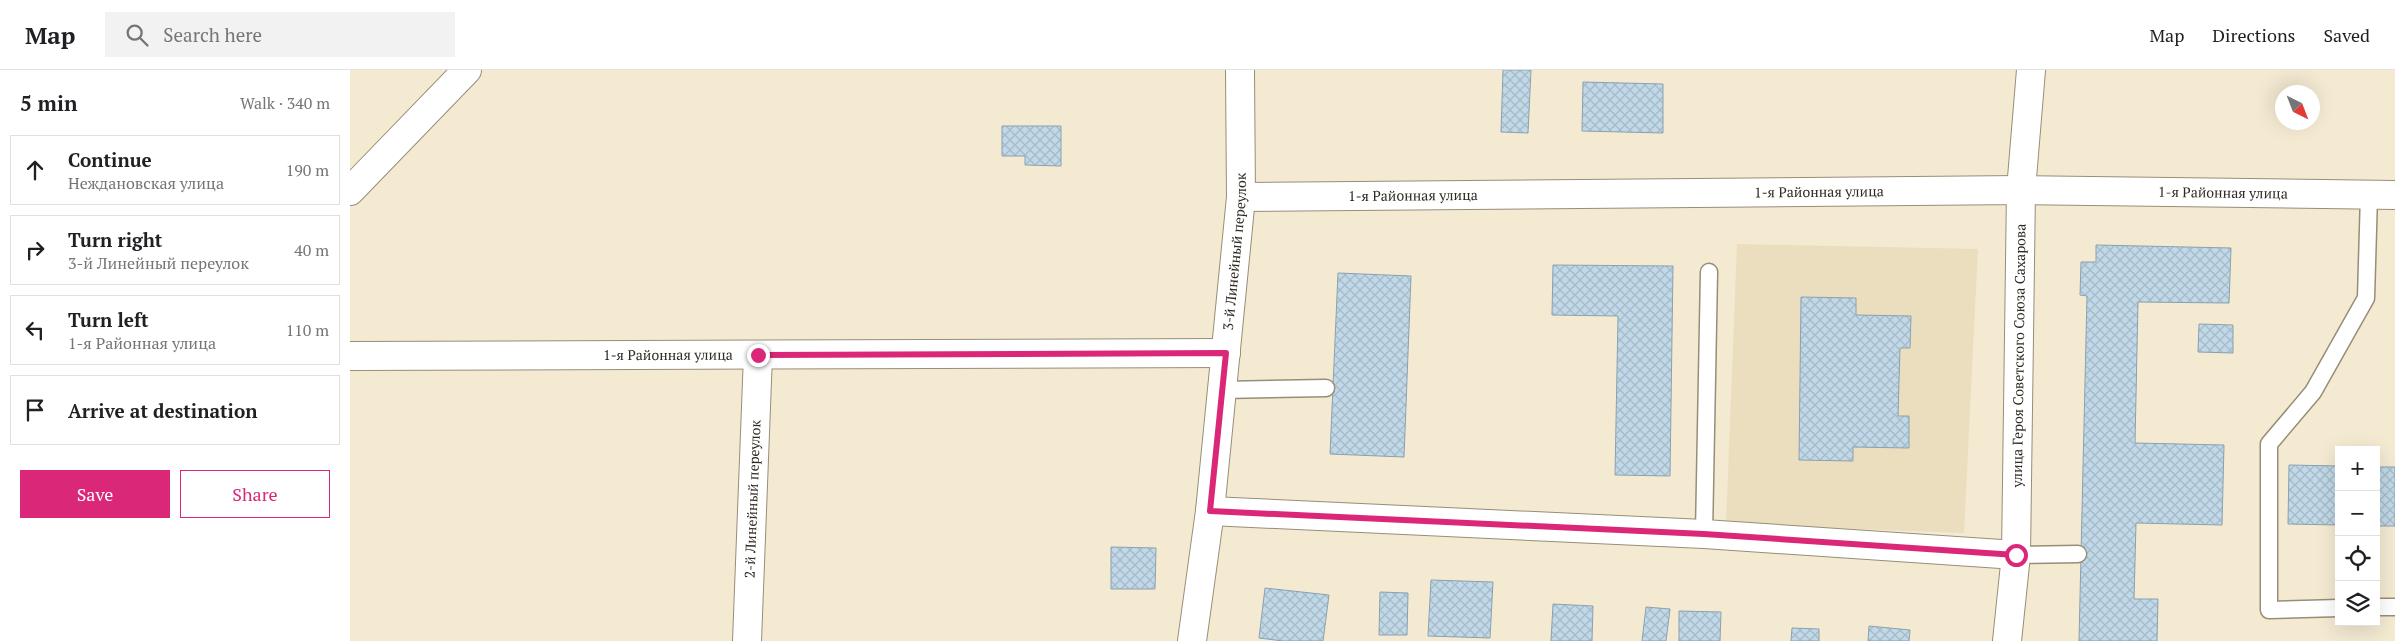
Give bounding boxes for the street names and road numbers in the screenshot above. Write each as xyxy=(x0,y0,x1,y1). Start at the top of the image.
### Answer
street label: 3-й Линейный переулок xyxy=(1218,172,1250,331)
street label: 1-я Районная улица xyxy=(1754,181,1884,201)
street label: 1-я Районная улица xyxy=(2158,182,2288,203)
street label: 1-я Районная улица xyxy=(1348,185,1478,205)
street label: улица Героя Советского Союза Сахарова xyxy=(2007,223,2030,489)
street label: 1-я Районная улица xyxy=(603,345,733,364)
street label: 2-й Линейный переулок xyxy=(739,419,765,579)

